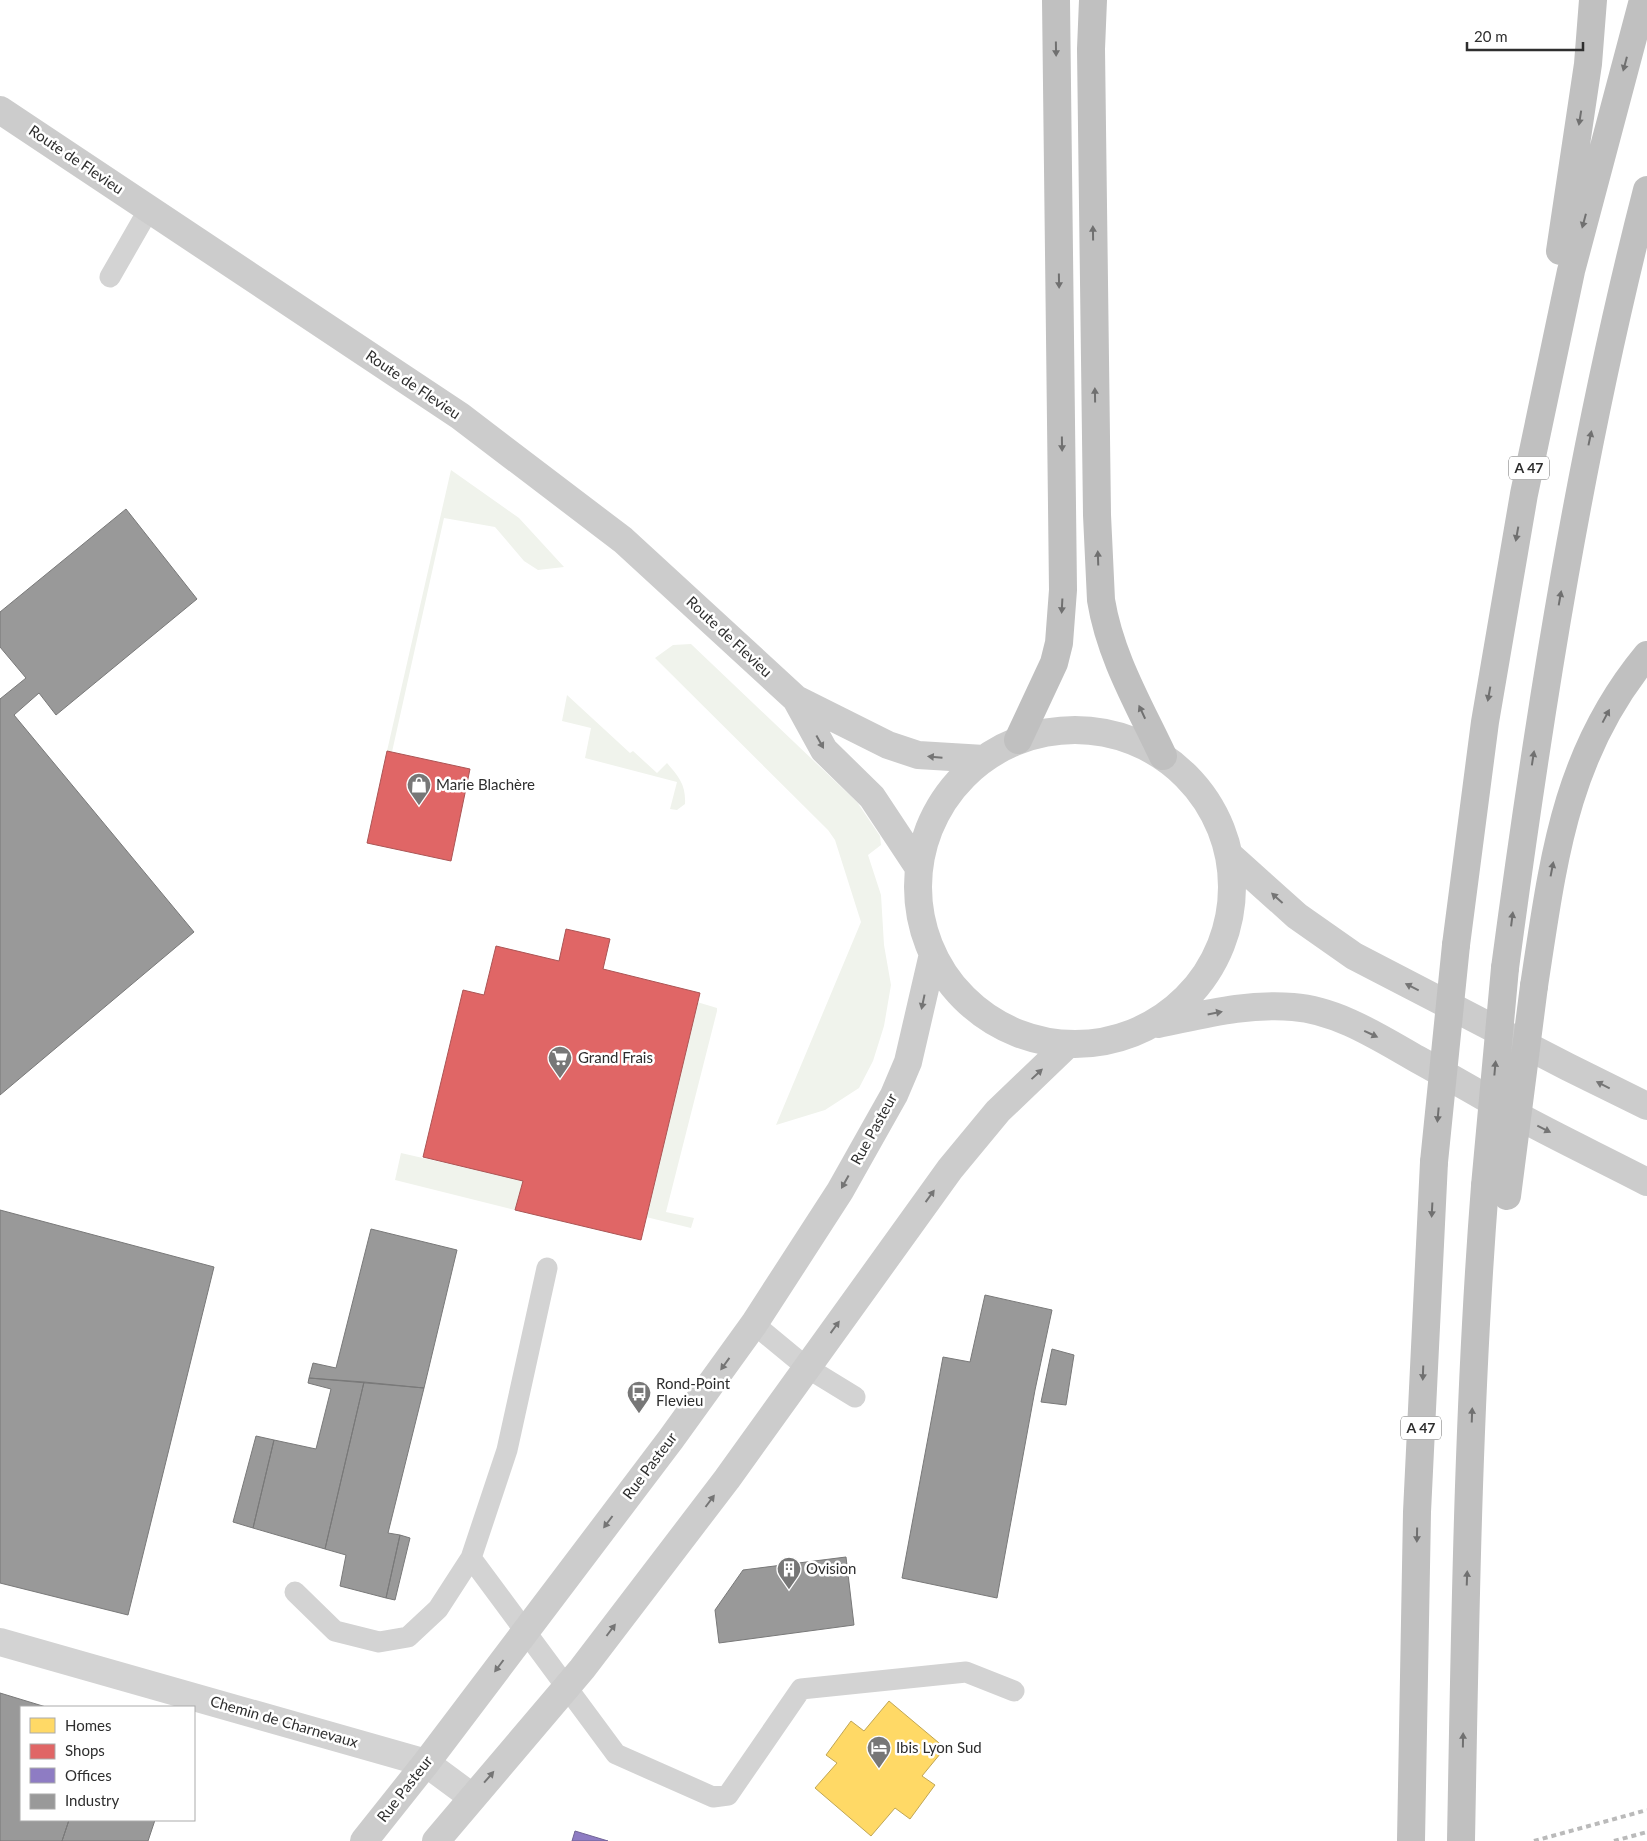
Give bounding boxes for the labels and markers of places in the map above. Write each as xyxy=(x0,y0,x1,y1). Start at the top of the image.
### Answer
shop icon: Marie Blachère xyxy=(406,772,432,806)
place label: Marie Blachère xyxy=(436,775,535,793)
supermarket icon: Grand Frais xyxy=(547,1045,573,1079)
place label: Grand Frais xyxy=(578,1048,653,1066)
place label: Rond-Point Flevieu xyxy=(656,1374,731,1409)
bus stop icon: Rond-Point Flevieu xyxy=(626,1380,652,1414)
building icon: Ovision xyxy=(776,1556,802,1590)
place label: Ovision xyxy=(806,1559,856,1577)
hotel icon: Ibis Lyon Sud xyxy=(866,1735,892,1769)
place label: Ibis Lyon Sud xyxy=(896,1738,982,1756)

